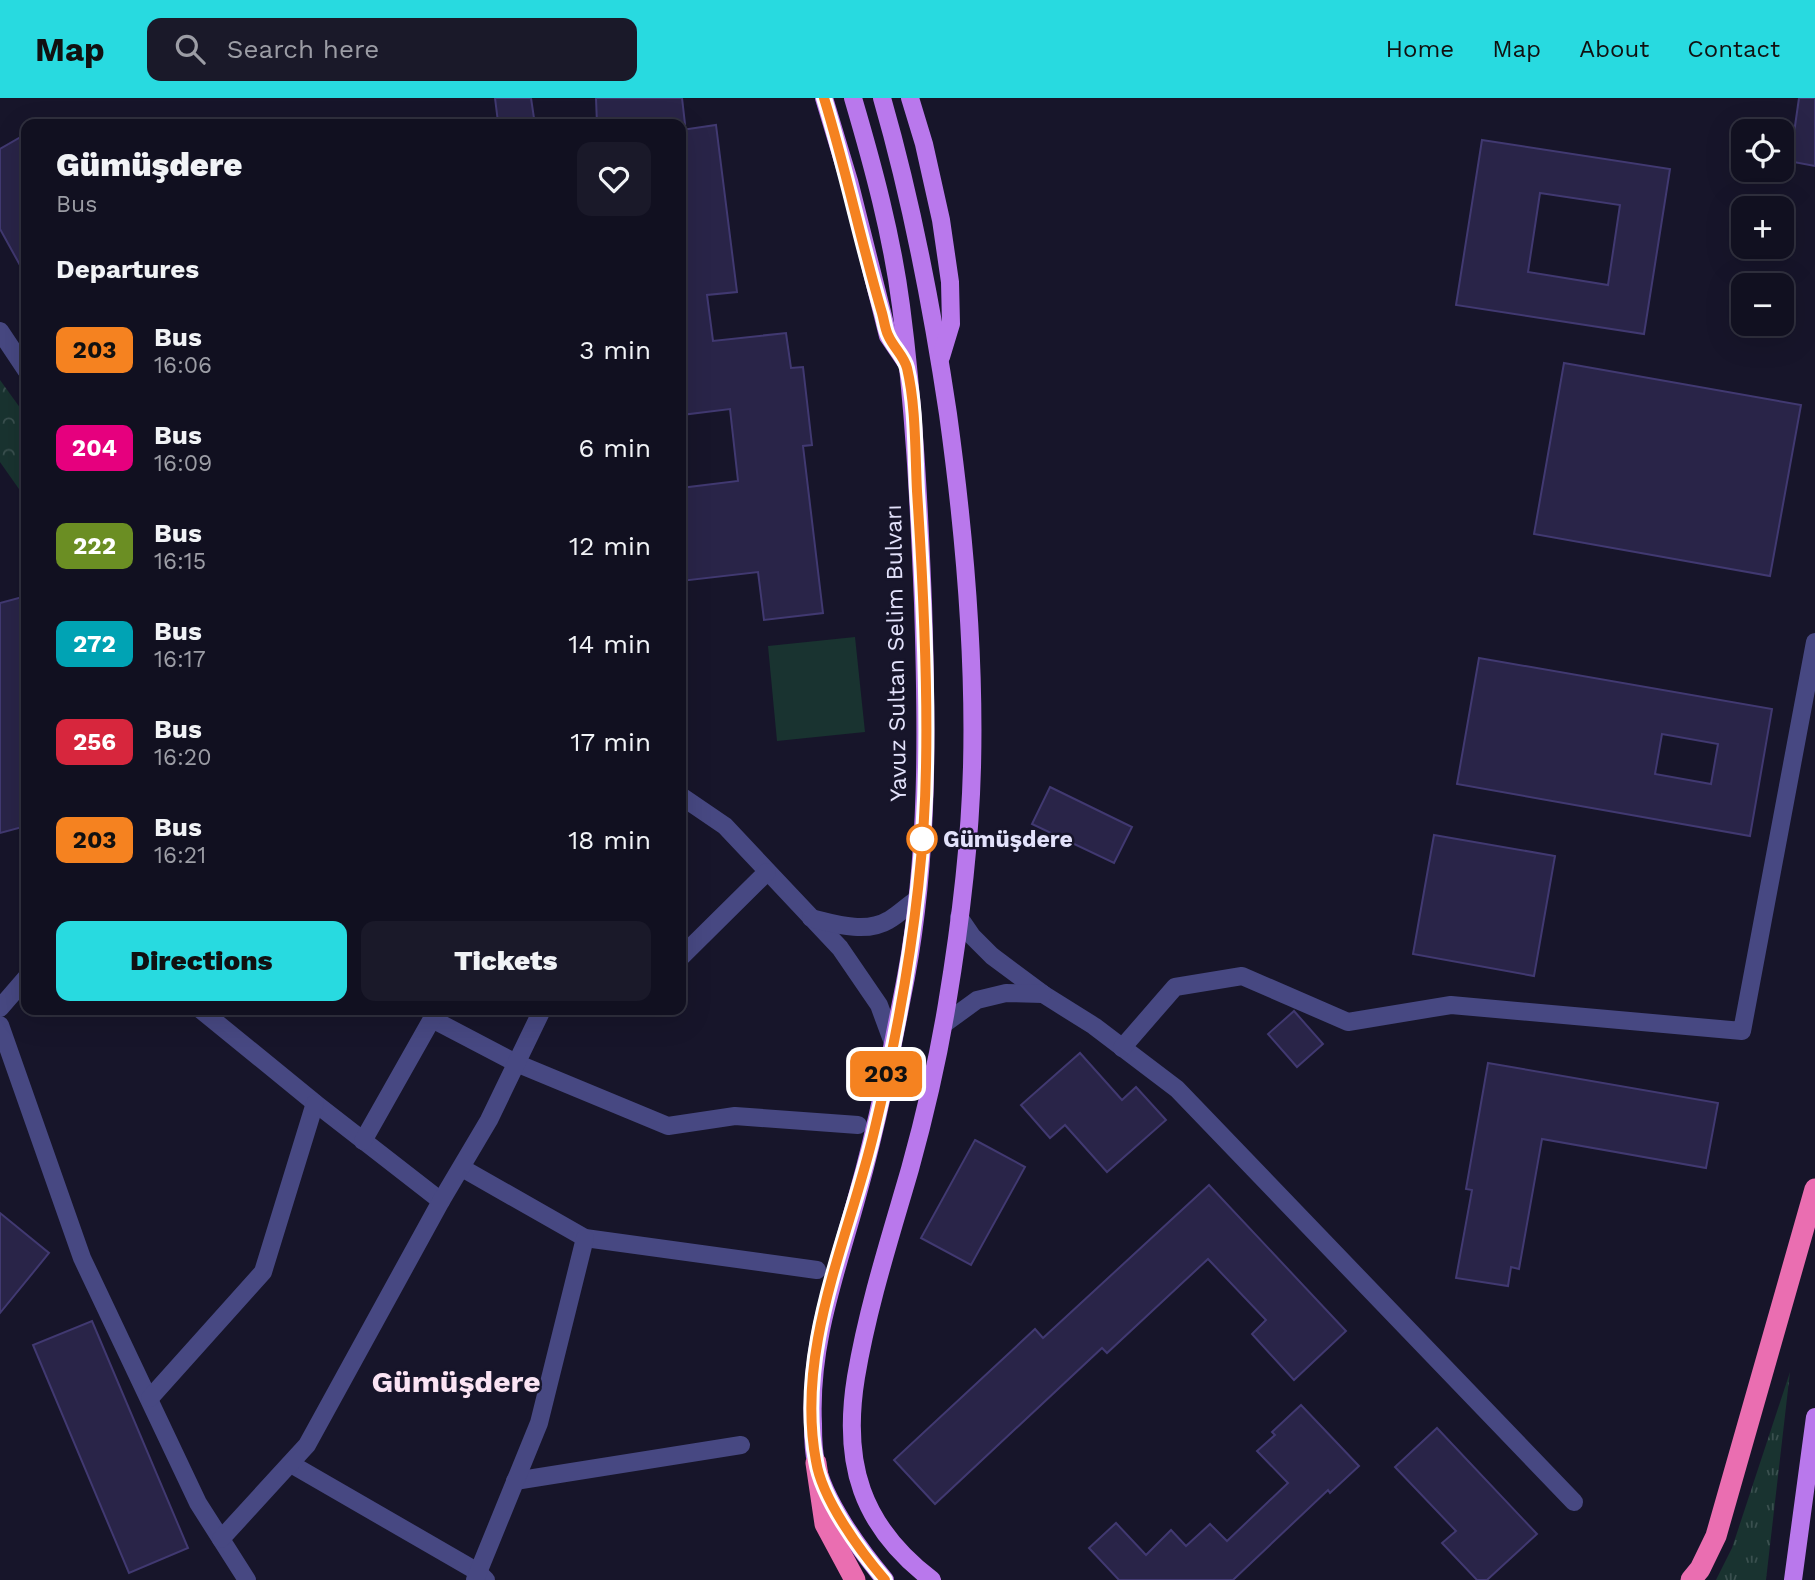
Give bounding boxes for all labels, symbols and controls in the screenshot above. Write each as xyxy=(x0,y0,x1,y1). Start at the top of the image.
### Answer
search box xyxy=(147,18,637,81)
text: Map xyxy=(35,30,105,69)
icon: search xyxy=(171,30,209,68)
text: Search here xyxy=(227,34,379,64)
text: Home xyxy=(1386,35,1454,63)
text: Map xyxy=(1492,35,1541,63)
text: About xyxy=(1579,35,1649,63)
text: Contact xyxy=(1687,35,1780,63)
map controls xyxy=(1731,119,1794,336)
button: locate xyxy=(1731,119,1794,182)
button: heart xyxy=(577,142,651,216)
text: Gümüşdere xyxy=(56,145,242,184)
text: Bus xyxy=(56,191,97,218)
button: + xyxy=(1731,196,1794,259)
text: Departures xyxy=(56,254,199,284)
button: − xyxy=(1731,273,1794,336)
text: Bus xyxy=(154,322,202,352)
text: 3 min xyxy=(579,335,651,365)
text: 203 xyxy=(73,336,116,364)
text: 16:06 xyxy=(154,352,212,379)
text: Bus xyxy=(154,420,202,450)
text: 6 min xyxy=(579,433,651,463)
text: 204 xyxy=(72,434,117,462)
text: 16:09 xyxy=(154,450,212,477)
street label: Yavuz Sultan Selim Bulvarı xyxy=(880,504,912,802)
text: Bus xyxy=(154,518,202,548)
text: 12 min xyxy=(569,531,651,561)
text: 222 xyxy=(73,532,116,560)
text: 16:15 xyxy=(154,548,206,575)
text: Bus xyxy=(154,616,202,646)
text: 14 min xyxy=(568,629,651,659)
text: 272 xyxy=(73,630,116,658)
text: 16:17 xyxy=(154,646,206,673)
text: Bus xyxy=(154,714,202,744)
text: 17 min xyxy=(570,727,651,757)
text: 256 xyxy=(73,728,116,756)
text: 16:20 xyxy=(154,744,211,771)
text: Bus xyxy=(154,812,202,842)
marker: Gümüşdere xyxy=(907,824,937,854)
text: 18 min xyxy=(568,825,651,855)
text: 203 xyxy=(73,826,116,854)
place label: Gümüşdere xyxy=(943,826,1073,853)
text: 16:21 xyxy=(154,842,206,869)
button: Directions xyxy=(56,921,347,1001)
button: Tickets xyxy=(361,921,651,1001)
line badge: 203 xyxy=(846,1051,926,1097)
text: 203 xyxy=(864,1060,908,1088)
district label: Gümüşdere xyxy=(371,1364,541,1399)

